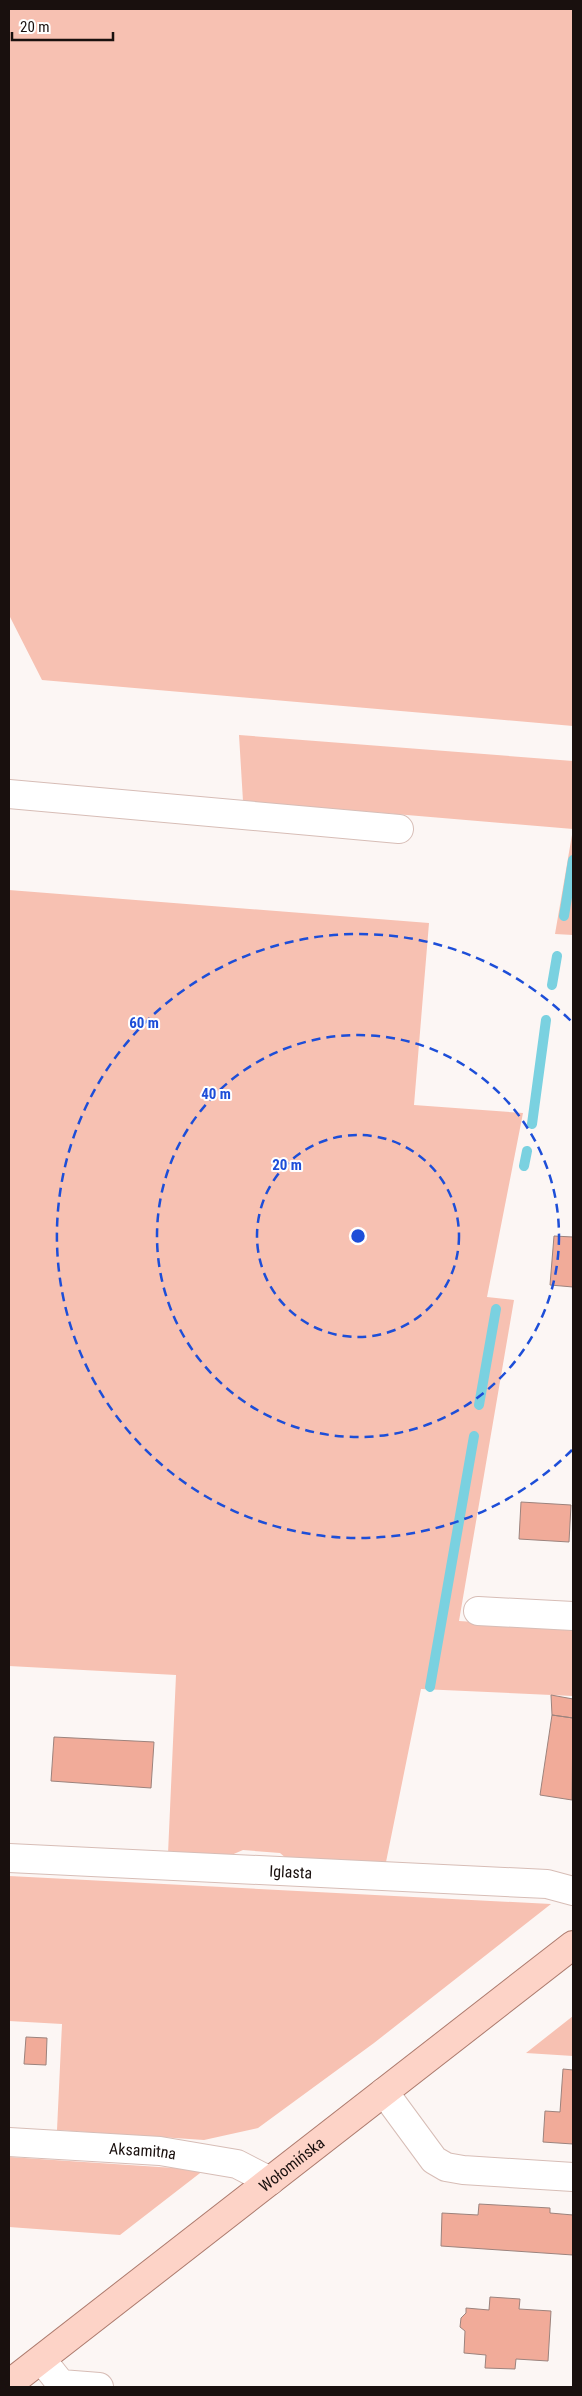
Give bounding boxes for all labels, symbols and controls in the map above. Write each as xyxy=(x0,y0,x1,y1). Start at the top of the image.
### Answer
scale bar xyxy=(12,10,114,42)
text: 20 m xyxy=(20,18,50,36)
text: 60 m xyxy=(129,1014,159,1032)
text: 40 m xyxy=(201,1085,231,1103)
text: 20 m xyxy=(272,1156,302,1174)
centre of rings xyxy=(349,1227,367,1245)
street label: Iglasta xyxy=(269,1861,313,1882)
street label: Wołomińska xyxy=(255,2133,328,2195)
street label: Aksamitna xyxy=(109,2138,178,2163)

